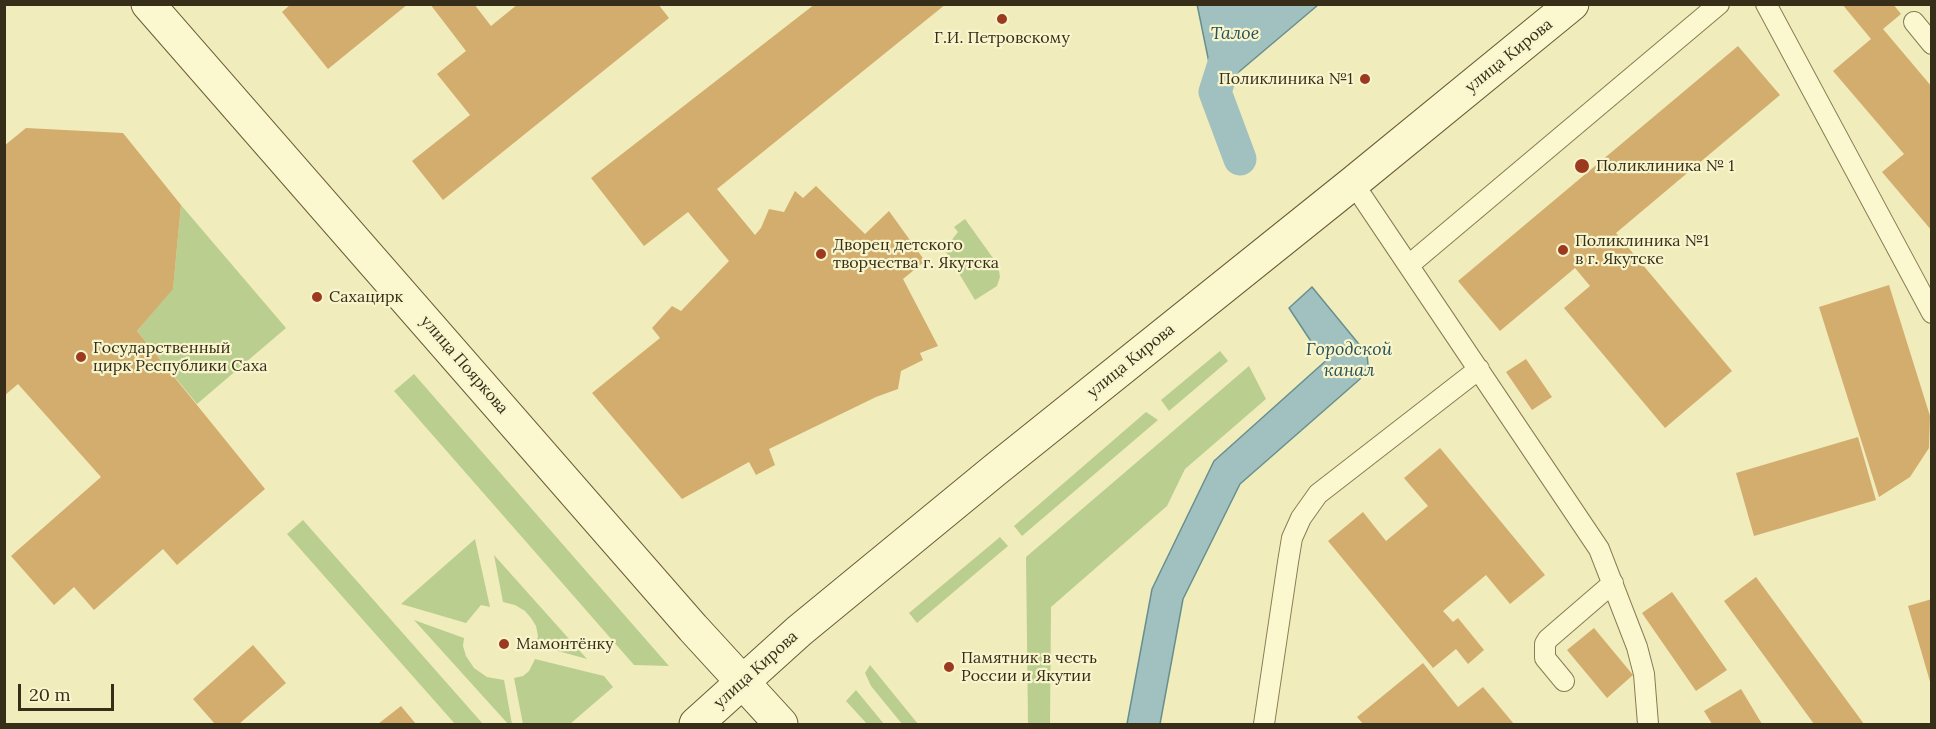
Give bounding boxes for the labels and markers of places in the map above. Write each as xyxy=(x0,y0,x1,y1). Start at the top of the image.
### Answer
marker: Г.И. Петровскому xyxy=(995,12,1009,26)
place label: Г.И. Петровскому xyxy=(934,28,1070,48)
place label: Поликлиника №1 xyxy=(1219,69,1353,89)
marker: Поликлиника №1 xyxy=(1358,72,1372,86)
place label: Поликлиника № 1 xyxy=(1596,156,1734,176)
marker: Поликлиника № 1 xyxy=(1573,157,1591,175)
place label: Поликлиника №1 в г. Якутске xyxy=(1575,231,1709,269)
place label: Дворец детского творчества г. Якутска xyxy=(833,235,999,273)
marker: Поликлиника №1 в г. Якутске xyxy=(1556,243,1570,257)
marker: Дворец детского творчества г. Якутска xyxy=(814,247,828,261)
place label: Сахацирк xyxy=(329,287,403,307)
marker: Сахацирк xyxy=(310,290,324,304)
place label: Государственный цирк Республики Саха xyxy=(93,338,267,376)
marker: Государственный цирк Республики Саха xyxy=(74,350,88,364)
place label: Мамонтёнку xyxy=(516,634,614,654)
marker: Мамонтёнку xyxy=(497,637,511,651)
place label: Памятник в честь России и Якутии xyxy=(961,648,1097,686)
marker: Памятник в честь России и Якутии xyxy=(942,660,956,674)

